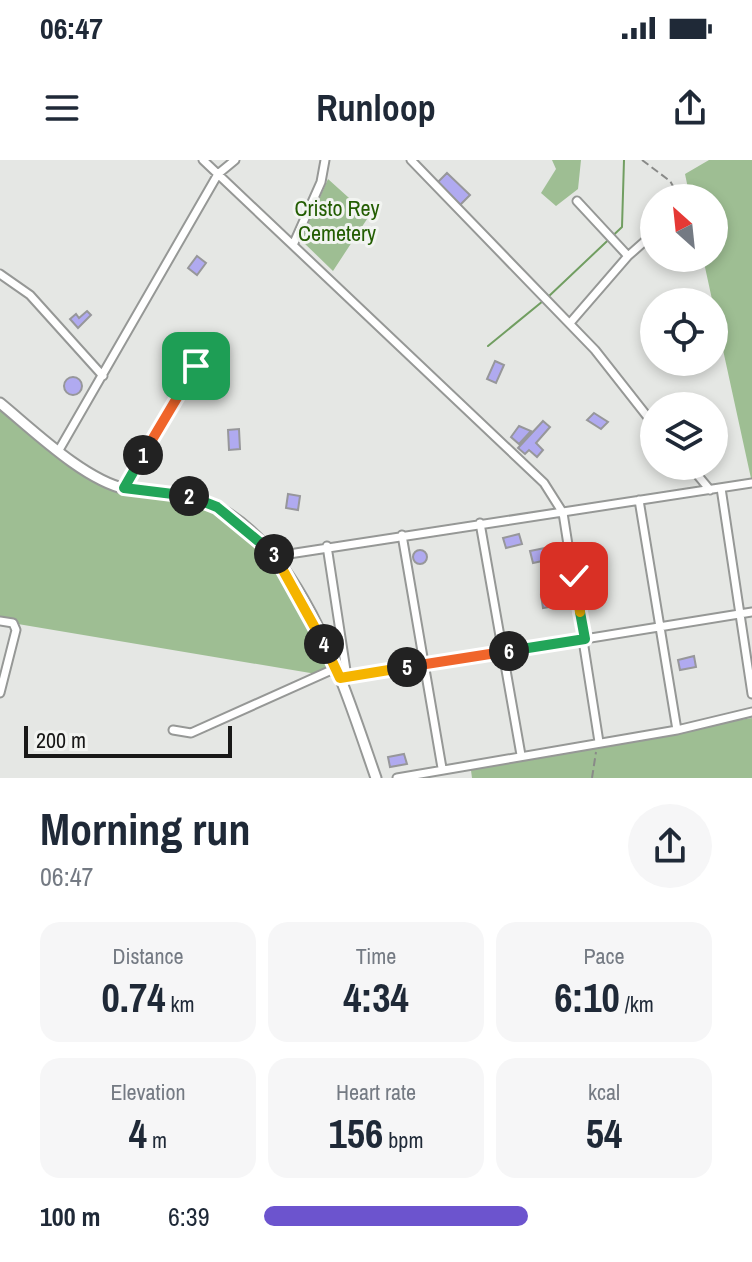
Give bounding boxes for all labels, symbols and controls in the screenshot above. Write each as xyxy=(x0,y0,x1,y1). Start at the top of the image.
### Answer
text: 06:47 xyxy=(40,8,103,48)
text: Runloop xyxy=(316,84,436,132)
icon: menu xyxy=(40,86,84,130)
icon: share xyxy=(668,86,712,130)
north arrow xyxy=(640,184,728,272)
map controls xyxy=(640,184,728,480)
park label: Cristo Rey Cemetery xyxy=(294,193,380,248)
button: locate xyxy=(640,288,728,376)
pin xyxy=(162,332,230,400)
icon: arrive xyxy=(174,344,218,388)
button: layers xyxy=(640,392,728,480)
pin: 1 xyxy=(123,435,163,475)
text: 1 xyxy=(138,440,148,470)
pin: 2 xyxy=(169,476,209,516)
text: 2 xyxy=(184,481,194,511)
pin: 3 xyxy=(254,534,294,574)
text: 3 xyxy=(269,539,279,569)
pin xyxy=(540,542,608,610)
icon: check xyxy=(552,554,596,598)
pin: 4 xyxy=(304,624,344,664)
text: 4 xyxy=(319,629,329,659)
pin: 6 xyxy=(489,631,529,671)
text: 6 xyxy=(504,636,514,666)
pin: 5 xyxy=(387,647,427,687)
text: 5 xyxy=(402,652,412,682)
scale bar xyxy=(24,722,232,758)
text: 200 m xyxy=(36,725,86,755)
text: Morning run xyxy=(40,799,250,859)
button: share xyxy=(628,804,712,888)
text: 06:47 xyxy=(40,859,93,894)
text: Distance xyxy=(112,941,184,971)
text: Time xyxy=(356,941,396,971)
text: Pace xyxy=(583,941,625,971)
text: 0.74 xyxy=(102,971,165,1024)
text: 4:34 xyxy=(343,971,409,1024)
text: 6:10 xyxy=(554,971,620,1024)
text: km xyxy=(165,989,194,1019)
text: /km xyxy=(620,989,654,1019)
text: Elevation xyxy=(110,1077,186,1107)
text: Heart rate xyxy=(336,1077,416,1107)
text: kcal xyxy=(588,1077,620,1107)
text: 4 xyxy=(129,1107,147,1160)
text: 156 xyxy=(329,1107,383,1160)
text: 54 xyxy=(586,1107,622,1160)
text: m xyxy=(147,1125,167,1155)
text: bpm xyxy=(383,1125,423,1155)
text: 100 m xyxy=(40,1199,100,1234)
text: 6:39 xyxy=(168,1199,210,1234)

